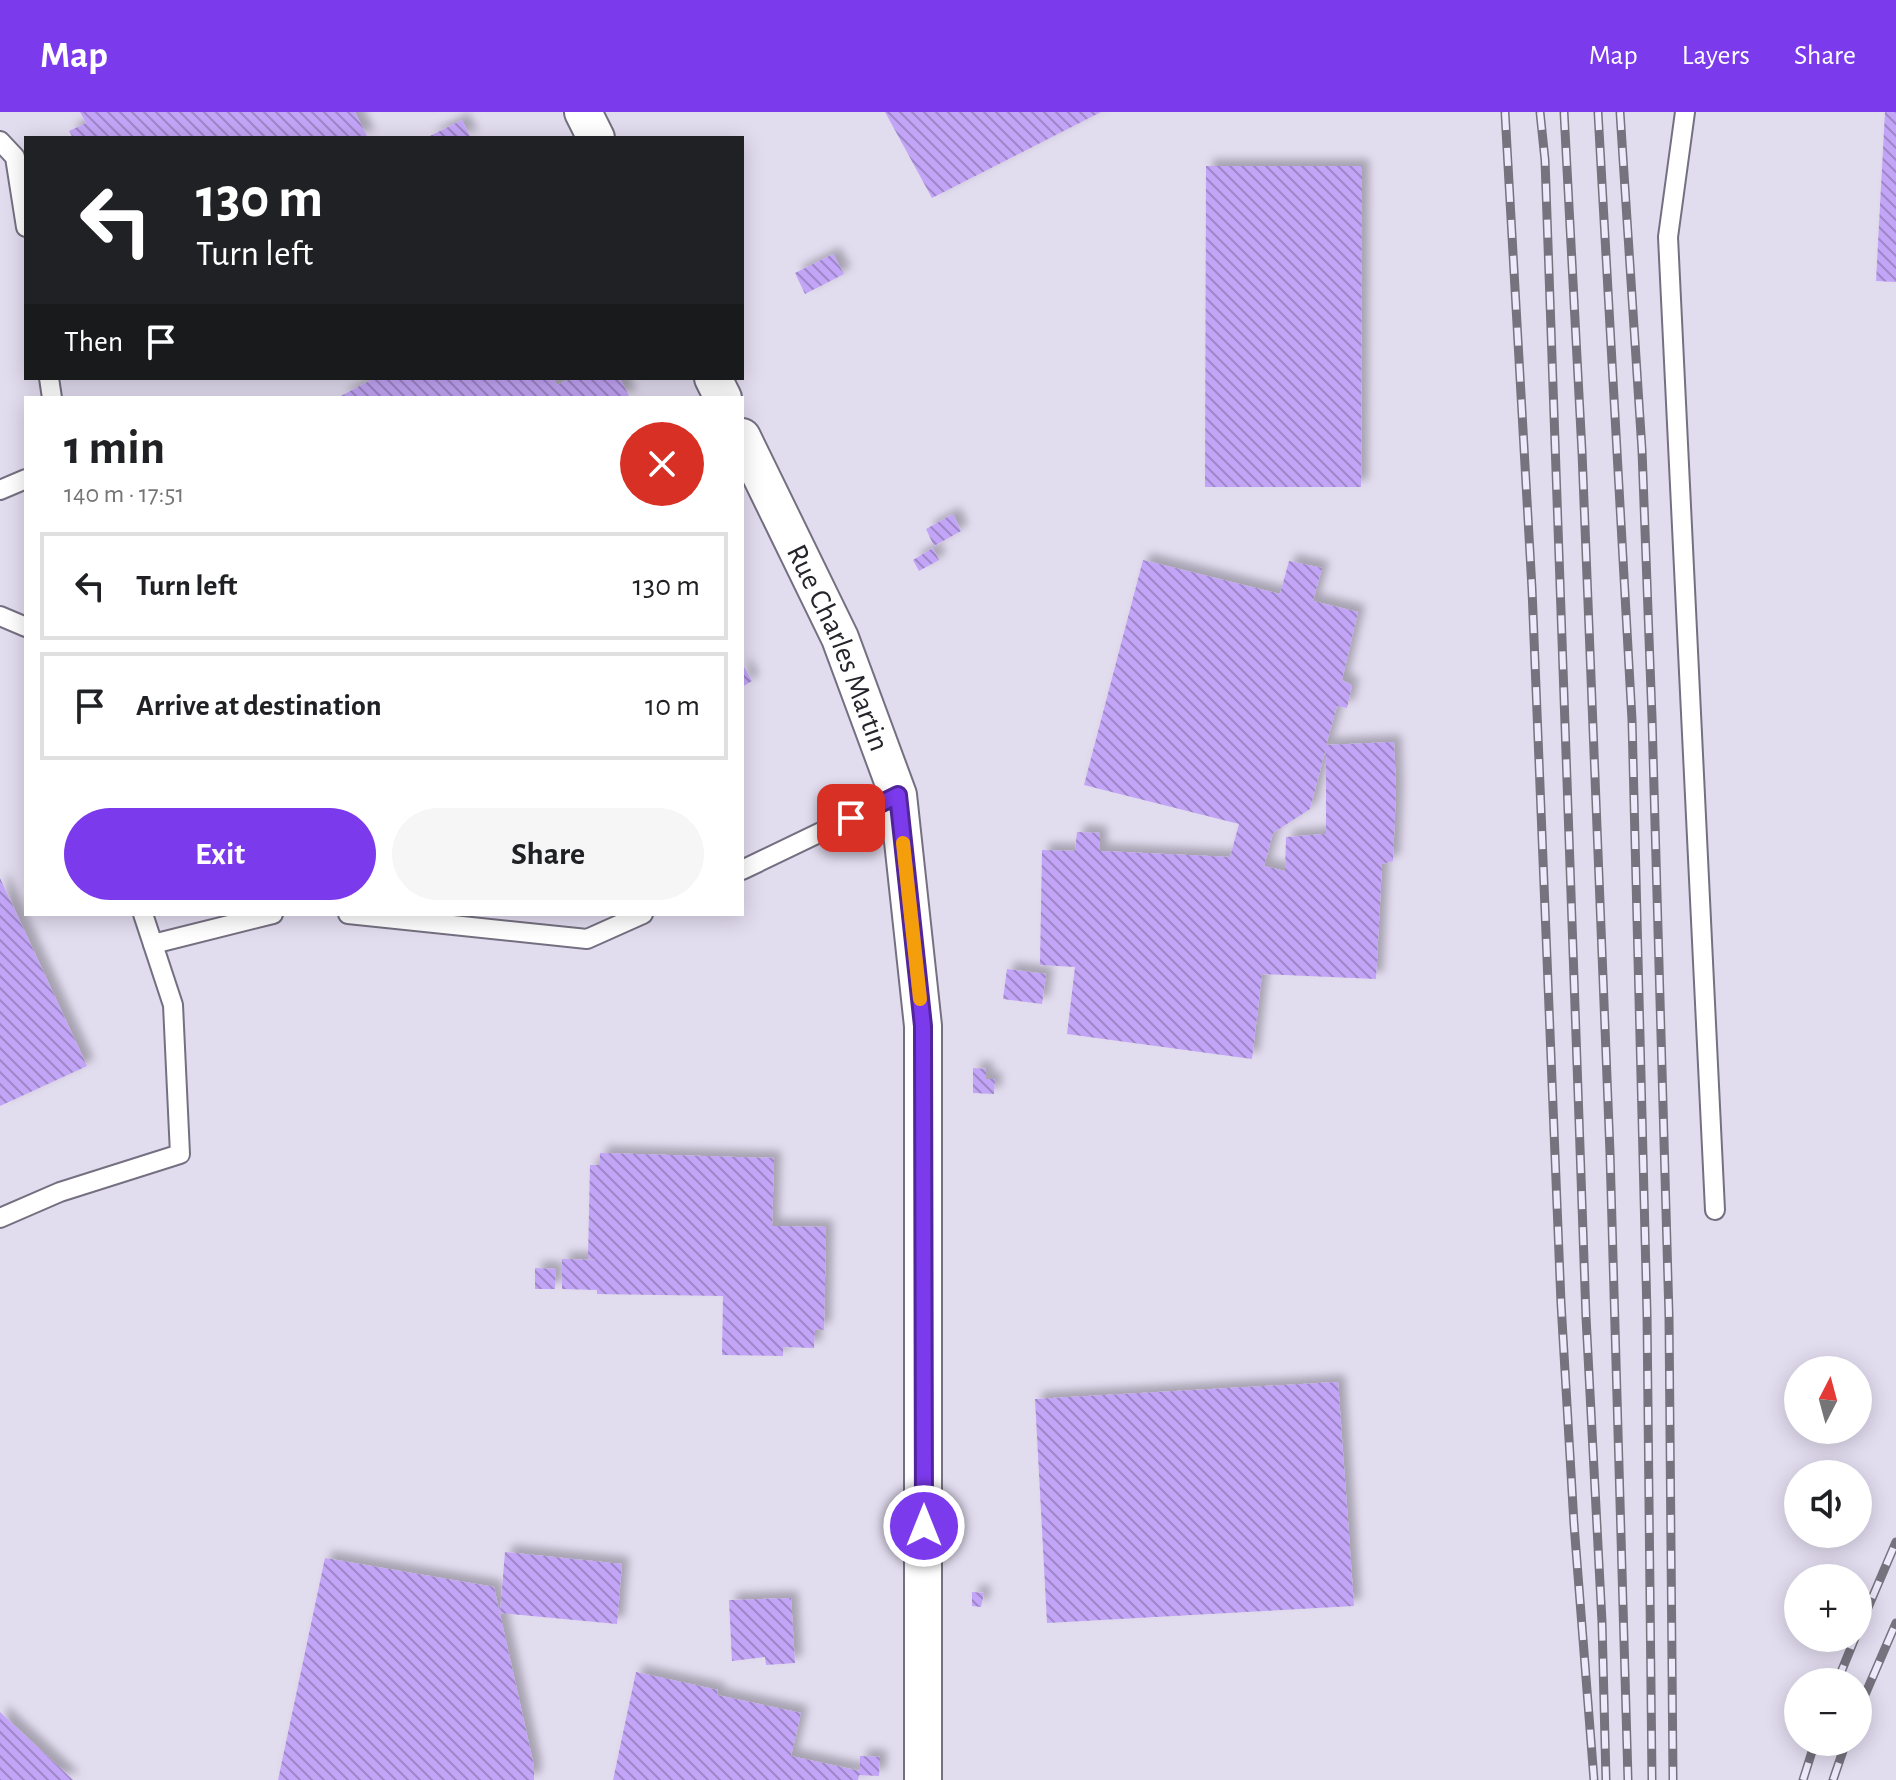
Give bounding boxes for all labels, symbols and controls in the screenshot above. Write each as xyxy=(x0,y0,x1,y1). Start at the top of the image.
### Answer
text: Map xyxy=(40,37,108,75)
text: Map xyxy=(1589,42,1638,70)
text: Layers xyxy=(1682,42,1750,70)
text: Share xyxy=(1794,42,1856,70)
icon: left xyxy=(64,168,168,272)
text: 130 m xyxy=(196,171,323,227)
text: Turn left xyxy=(196,236,313,272)
icon: arrive xyxy=(139,320,183,364)
text: Then xyxy=(64,327,123,357)
button: close xyxy=(620,422,704,506)
text: 1 min xyxy=(64,425,165,473)
text: 140 m · 17:51 xyxy=(64,481,184,507)
street label: Rue Charles Martin xyxy=(781,540,894,755)
icon: left xyxy=(68,564,112,608)
text: Turn left xyxy=(136,571,237,601)
text: 130 m xyxy=(633,571,700,601)
icon: arrive xyxy=(68,684,112,728)
text: Arrive at destination xyxy=(136,691,382,721)
text: 10 m xyxy=(645,691,700,721)
pin xyxy=(817,784,885,852)
icon: arrive xyxy=(829,796,873,840)
button: Exit xyxy=(64,808,376,900)
button: Share xyxy=(392,808,704,900)
north arrow xyxy=(1784,1356,1872,1444)
map controls xyxy=(1784,1356,1872,1756)
button: sound xyxy=(1784,1460,1872,1548)
position arrow xyxy=(882,1484,966,1568)
button: + xyxy=(1784,1564,1872,1652)
button: − xyxy=(1784,1668,1872,1756)

